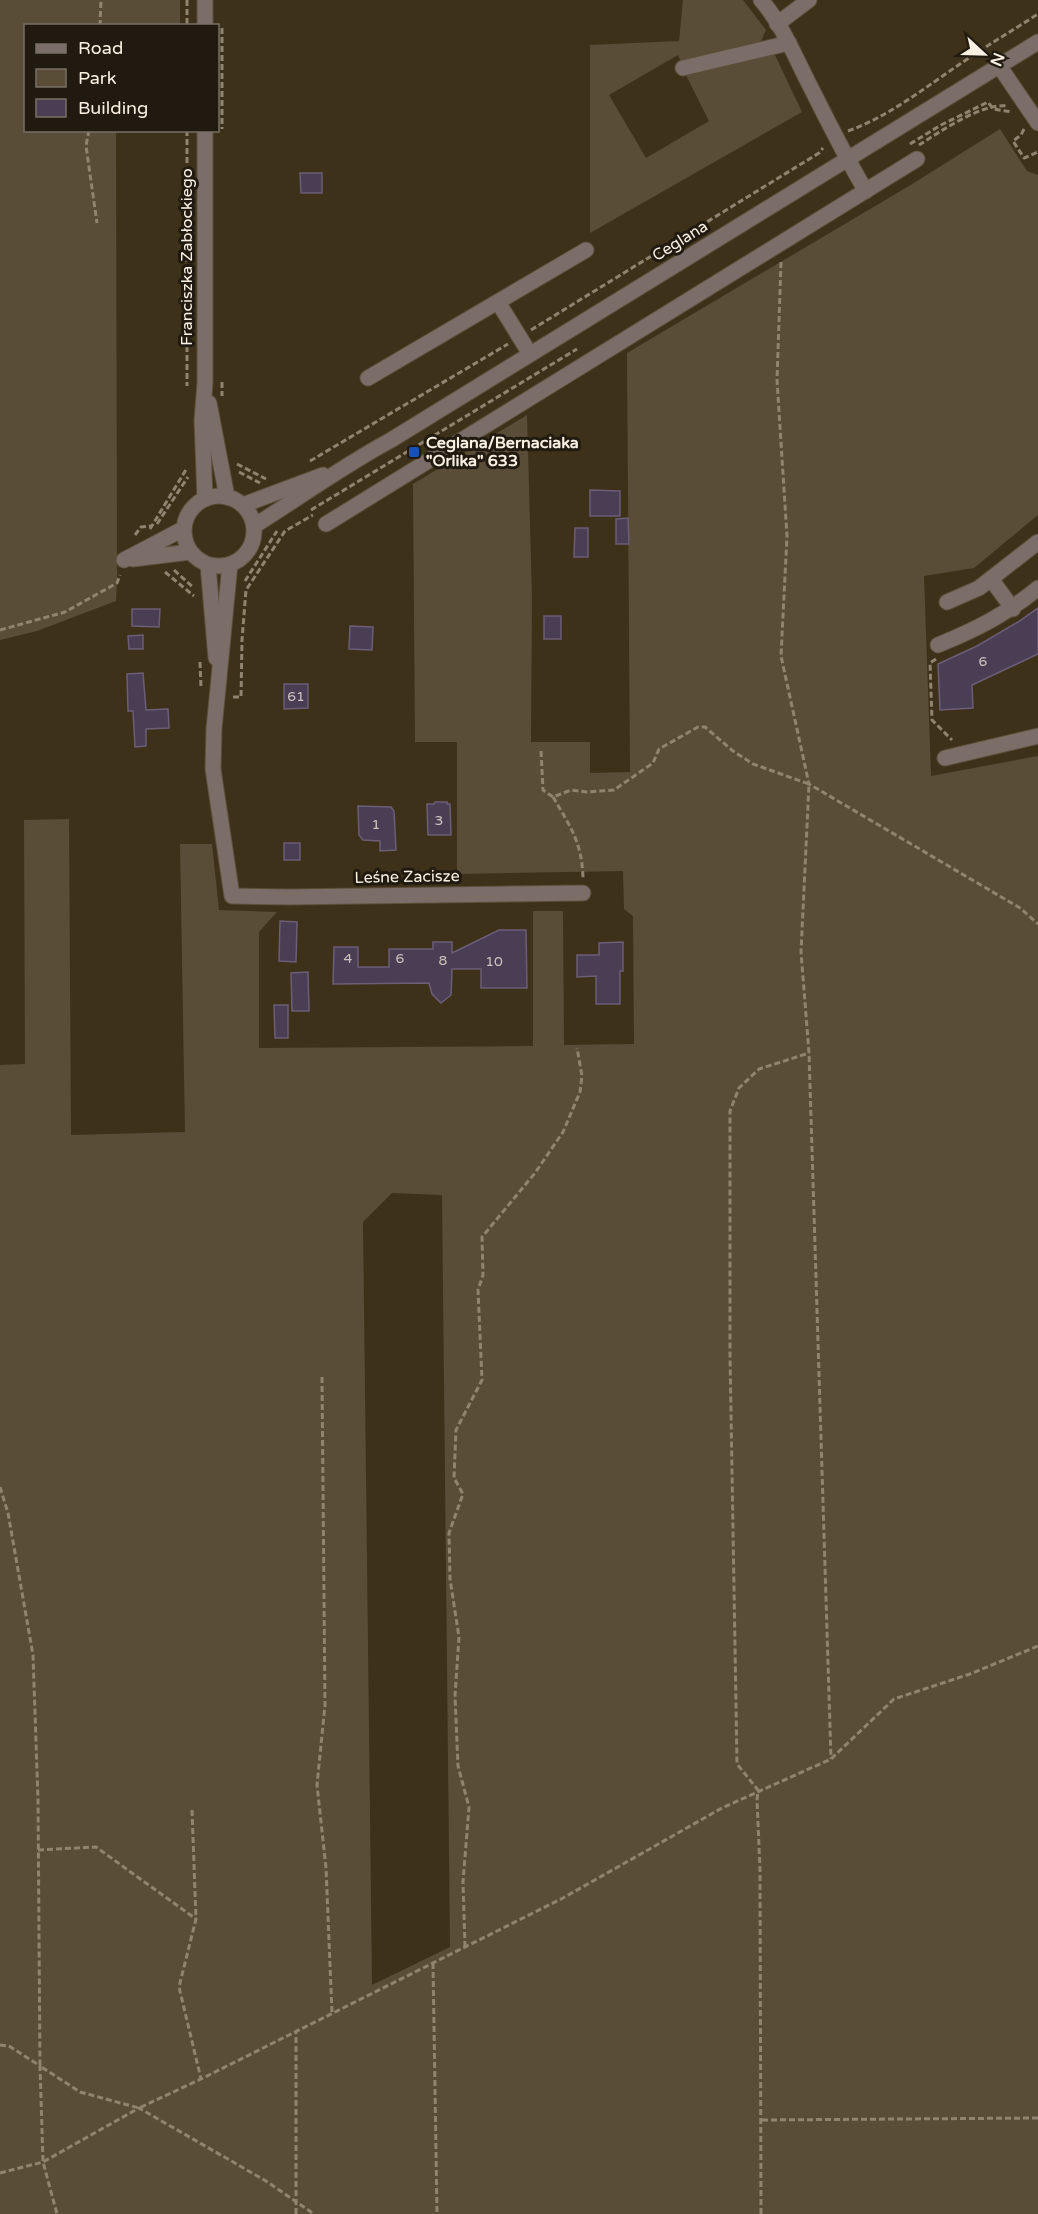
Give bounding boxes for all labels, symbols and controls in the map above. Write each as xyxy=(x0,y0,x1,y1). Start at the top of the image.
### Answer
legend xyxy=(24,24,219,132)
north arrow xyxy=(954,24,1014,84)
text: Road xyxy=(78,37,123,59)
text: N xyxy=(985,50,1009,69)
text: Park xyxy=(78,67,117,89)
text: Building xyxy=(78,97,148,119)
street label: Franciszka Zabłockiego xyxy=(177,168,197,346)
street label: Ceglana xyxy=(649,216,711,266)
place label: Ceglana/Bernaciaka "Orlika" 633 xyxy=(426,433,579,471)
marker: Ceglana/Bernaciaka "Orlika" 633 xyxy=(407,445,421,459)
house number: 6 xyxy=(979,653,988,670)
house number: 61 xyxy=(287,688,305,705)
house number: 3 xyxy=(435,812,443,829)
house number: 1 xyxy=(372,816,380,833)
street label: Leśne Zacisze xyxy=(354,866,460,888)
house number: 4 xyxy=(344,950,353,967)
house number: 6 xyxy=(396,950,405,967)
house number: 8 xyxy=(439,952,448,969)
house number: 10 xyxy=(485,953,503,970)

